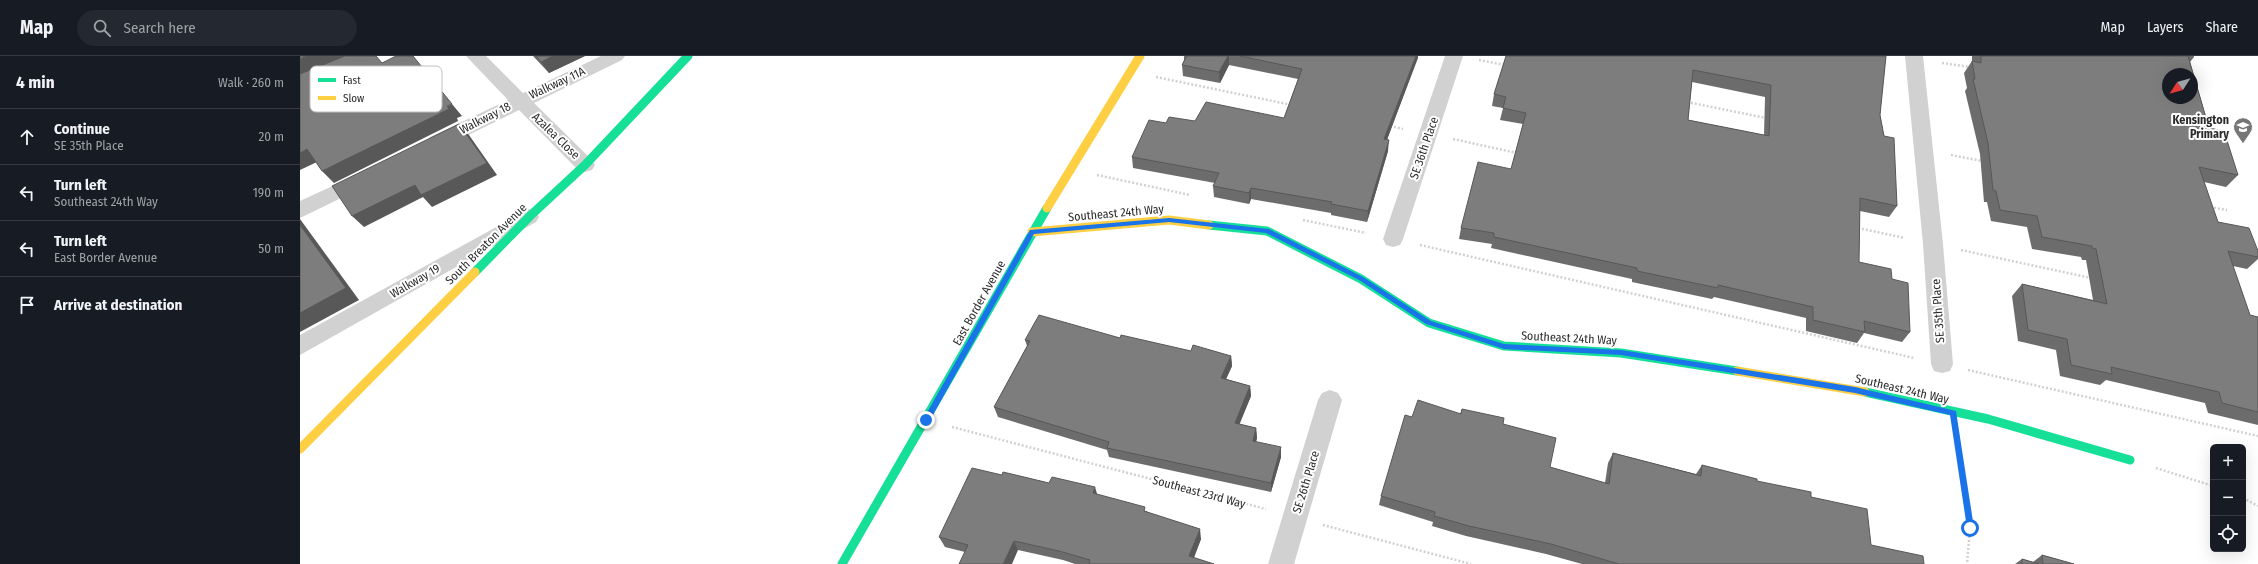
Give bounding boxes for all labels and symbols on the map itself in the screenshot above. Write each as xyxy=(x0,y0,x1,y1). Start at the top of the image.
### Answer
street label: Walkway 11A xyxy=(527,64,588,102)
legend xyxy=(310,66,442,112)
north arrow xyxy=(2162,68,2198,104)
text: Fast xyxy=(343,74,361,87)
text: Slow xyxy=(343,92,364,105)
street label: Walkway 18 xyxy=(457,99,513,137)
street label: Azalea Close xyxy=(529,110,583,162)
place label: Kensington Primary xyxy=(2173,113,2229,141)
street label: SE 36th Place xyxy=(1407,115,1441,181)
school or university icon: Kensington Primary xyxy=(2232,116,2254,144)
street label: South Breaton Avenue xyxy=(443,200,530,287)
street label: Southeast 24th Way xyxy=(1068,202,1165,224)
street label: East Border Avenue xyxy=(950,258,1008,348)
street label: Walkway 19 xyxy=(388,261,443,301)
street label: SE 35th Place xyxy=(1929,278,1947,344)
street label: Southeast 24th Way xyxy=(1521,329,1618,348)
street label: Southeast 24th Way xyxy=(1854,371,1951,407)
route end xyxy=(917,411,935,429)
street label: SE 26th Place xyxy=(1290,449,1322,515)
street label: Southeast 23rd Way xyxy=(1151,473,1248,511)
route start xyxy=(1961,519,1979,537)

